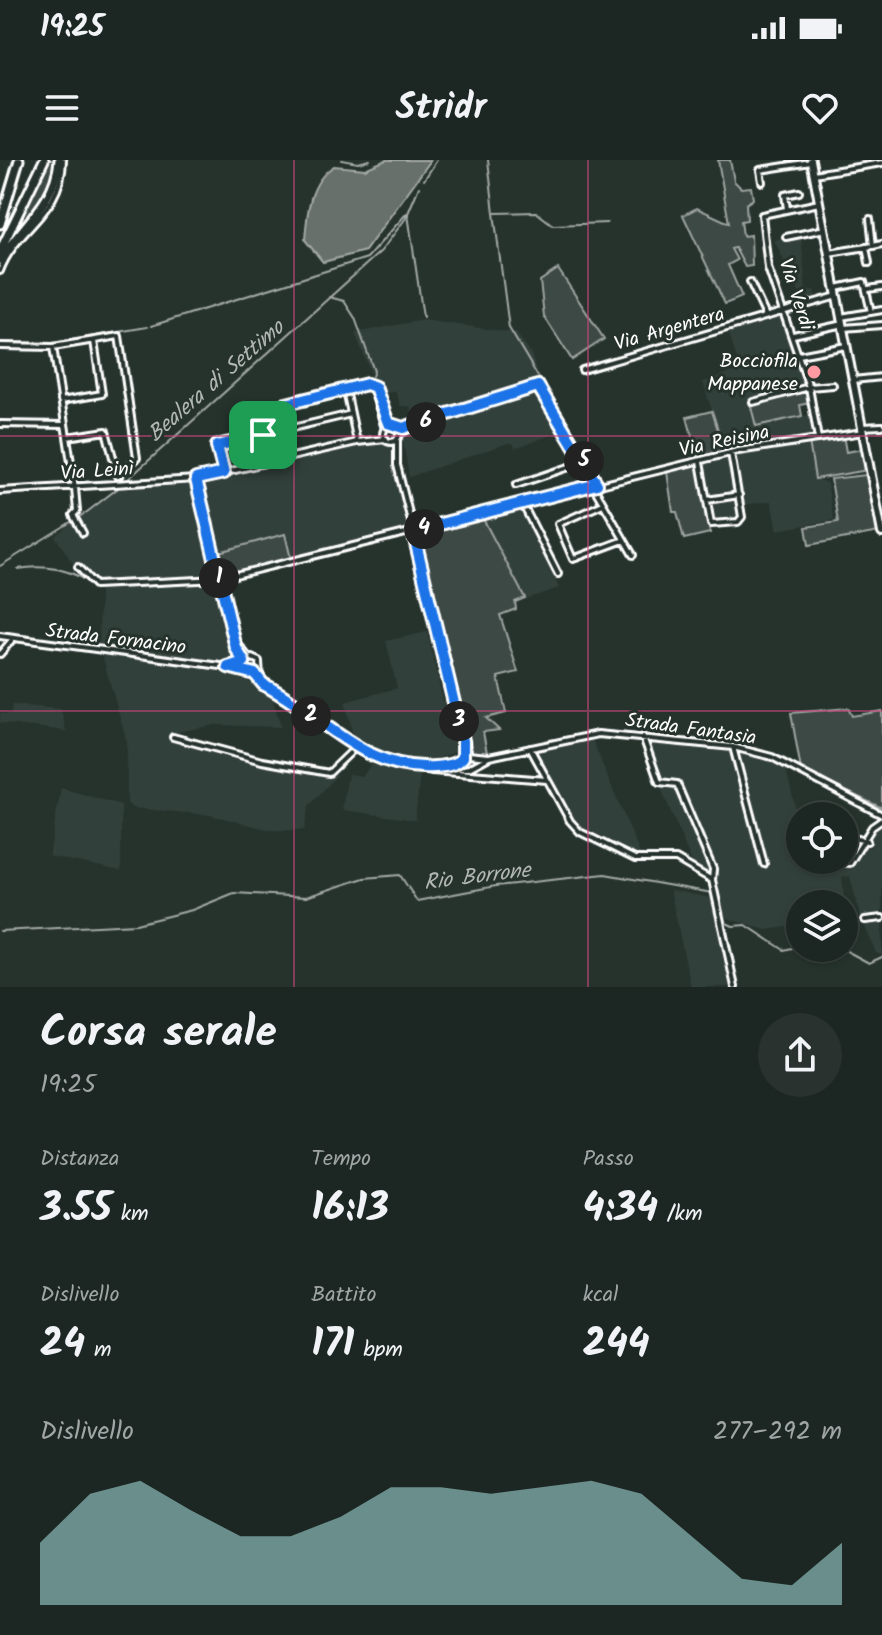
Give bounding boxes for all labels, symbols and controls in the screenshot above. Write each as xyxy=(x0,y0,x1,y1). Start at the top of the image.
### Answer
text: 19:25 xyxy=(40,4,104,52)
text: Stridr xyxy=(396,80,486,137)
icon: menu xyxy=(40,86,84,130)
icon: heart xyxy=(798,86,842,130)
street label: Via Verdi xyxy=(768,255,822,336)
street label: Via Argentera xyxy=(611,299,729,361)
water label: Bealera di Settimo xyxy=(140,311,295,452)
place label: Bocciofila Mappanese xyxy=(707,346,798,401)
marker: Bocciofila Mappanese xyxy=(805,363,823,381)
pin xyxy=(229,401,297,469)
pin: 6 xyxy=(406,402,446,442)
text: 6 xyxy=(420,404,432,439)
icon: arrive xyxy=(241,413,285,457)
street label: Via Reisina xyxy=(676,417,773,467)
pin: 5 xyxy=(564,441,604,481)
text: 5 xyxy=(578,443,590,478)
street label: Via Leinì xyxy=(60,453,136,490)
pin: 4 xyxy=(404,509,444,549)
text: 4 xyxy=(418,511,430,546)
pin: 1 xyxy=(199,558,239,598)
text: 1 xyxy=(216,560,222,595)
street label: Strada Fornacino xyxy=(44,615,188,664)
pin: 2 xyxy=(291,696,331,736)
text: 2 xyxy=(305,698,317,733)
pin: 3 xyxy=(439,701,479,741)
text: 3 xyxy=(453,703,465,738)
street label: Strada Fantasia xyxy=(623,705,758,755)
map controls xyxy=(786,802,858,962)
button: locate xyxy=(786,802,858,874)
water label: Rio Borrone xyxy=(422,853,535,901)
button: layers xyxy=(786,890,858,962)
text: Corsa serale xyxy=(40,999,277,1069)
button: share xyxy=(758,1013,842,1097)
text: 19:25 xyxy=(40,1064,96,1106)
text: Distanza xyxy=(40,1142,119,1177)
text: Tempo xyxy=(311,1142,371,1177)
text: Passo xyxy=(583,1142,634,1177)
text: 3.55 xyxy=(40,1177,112,1241)
text: 16:13 xyxy=(311,1177,389,1241)
text: 4:34 xyxy=(583,1177,658,1241)
text: km xyxy=(112,1197,149,1232)
text: /km xyxy=(658,1197,702,1232)
text: Dislivello xyxy=(40,1278,119,1313)
text: Battito xyxy=(311,1278,376,1313)
text: kcal xyxy=(583,1278,618,1313)
text: 24 xyxy=(40,1313,85,1377)
text: 171 xyxy=(311,1313,354,1377)
text: 244 xyxy=(583,1313,650,1377)
text: m xyxy=(85,1333,111,1368)
text: bpm xyxy=(354,1333,403,1368)
text: Dislivello xyxy=(40,1411,134,1453)
text: 277–292 m xyxy=(713,1411,842,1453)

